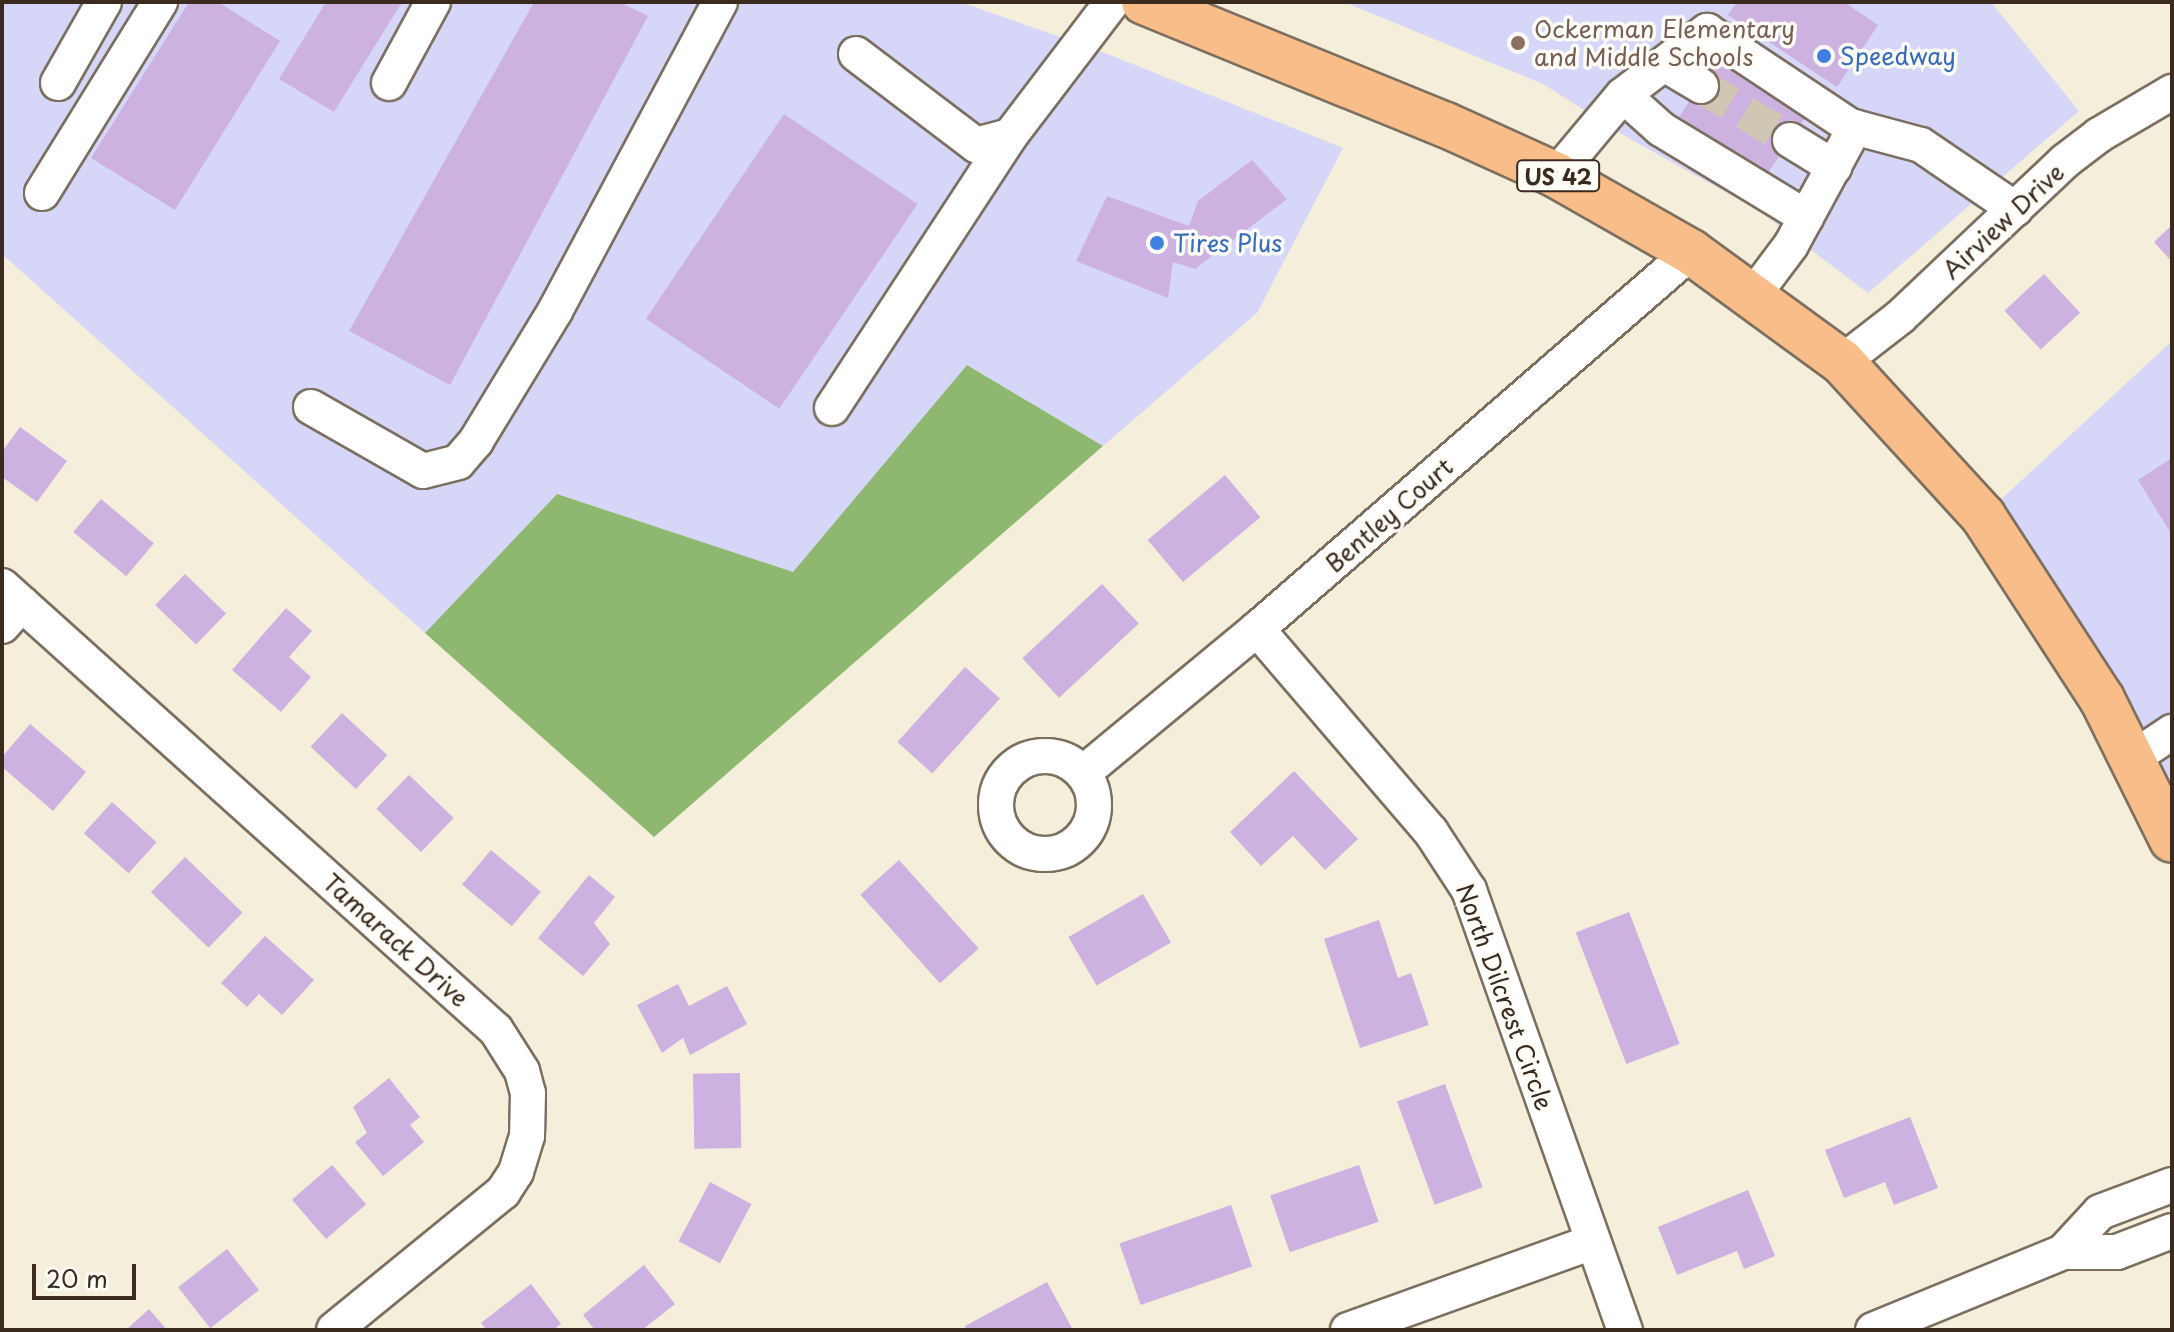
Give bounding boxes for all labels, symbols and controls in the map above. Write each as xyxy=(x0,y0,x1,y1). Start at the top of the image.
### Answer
place label: Ockerman Elementary and Middle Schools xyxy=(1534,15,1795,71)
marker: Ockerman Elementary and Middle Schools xyxy=(1509,34,1527,52)
place label: Speedway xyxy=(1840,42,1956,70)
marker: Speedway xyxy=(1815,47,1833,65)
street label: Airview Drive xyxy=(1936,157,2070,285)
road number: US 42 xyxy=(1516,158,1600,194)
place label: Tires Plus xyxy=(1173,229,1284,257)
marker: Tires Plus xyxy=(1148,234,1166,252)
street label: Bentley Court xyxy=(1319,451,1459,579)
street label: Tamarack Drive xyxy=(317,867,475,1013)
street label: North Dilcrest Circle xyxy=(1451,880,1559,1114)
scale bar xyxy=(36,1248,140,1298)
text: 20 m xyxy=(46,1260,108,1296)

